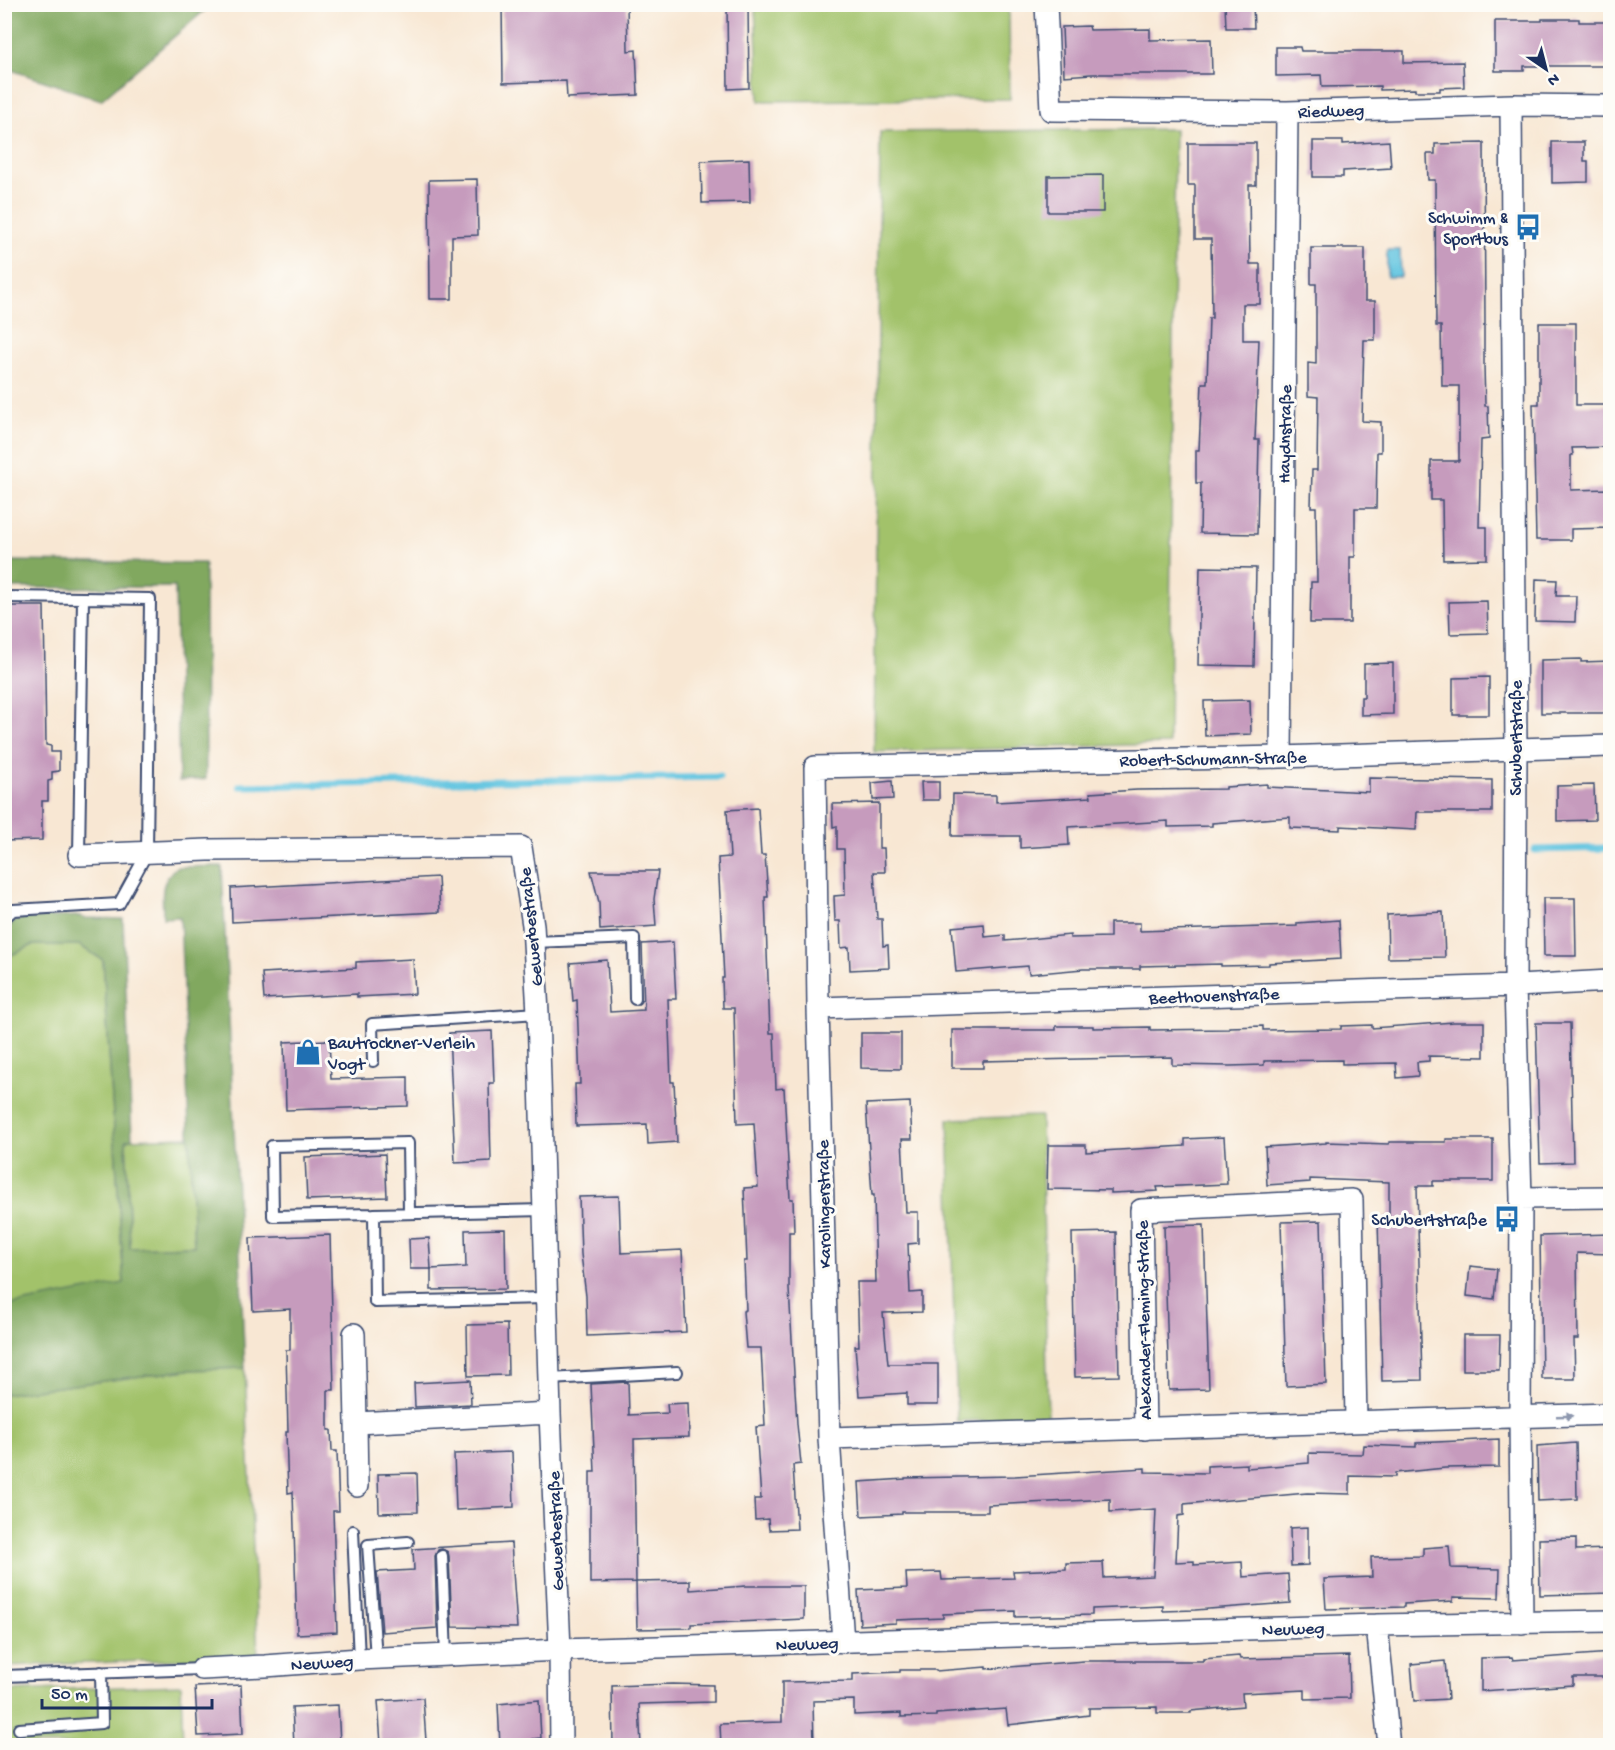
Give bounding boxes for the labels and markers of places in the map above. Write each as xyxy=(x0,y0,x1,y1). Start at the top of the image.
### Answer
place label: Schwimm & Sportbus xyxy=(1428,209,1509,251)
bus stop icon: Schwimm & Sportbus xyxy=(1513,212,1543,242)
place label: Bautrockner-Verleih Vogt xyxy=(327,1034,476,1076)
shop icon: Bautrockner-Verleih Vogt xyxy=(293,1037,323,1067)
bus stop icon: Schubertstraße xyxy=(1492,1204,1522,1234)
place label: Schubertstraße xyxy=(1371,1211,1488,1232)

